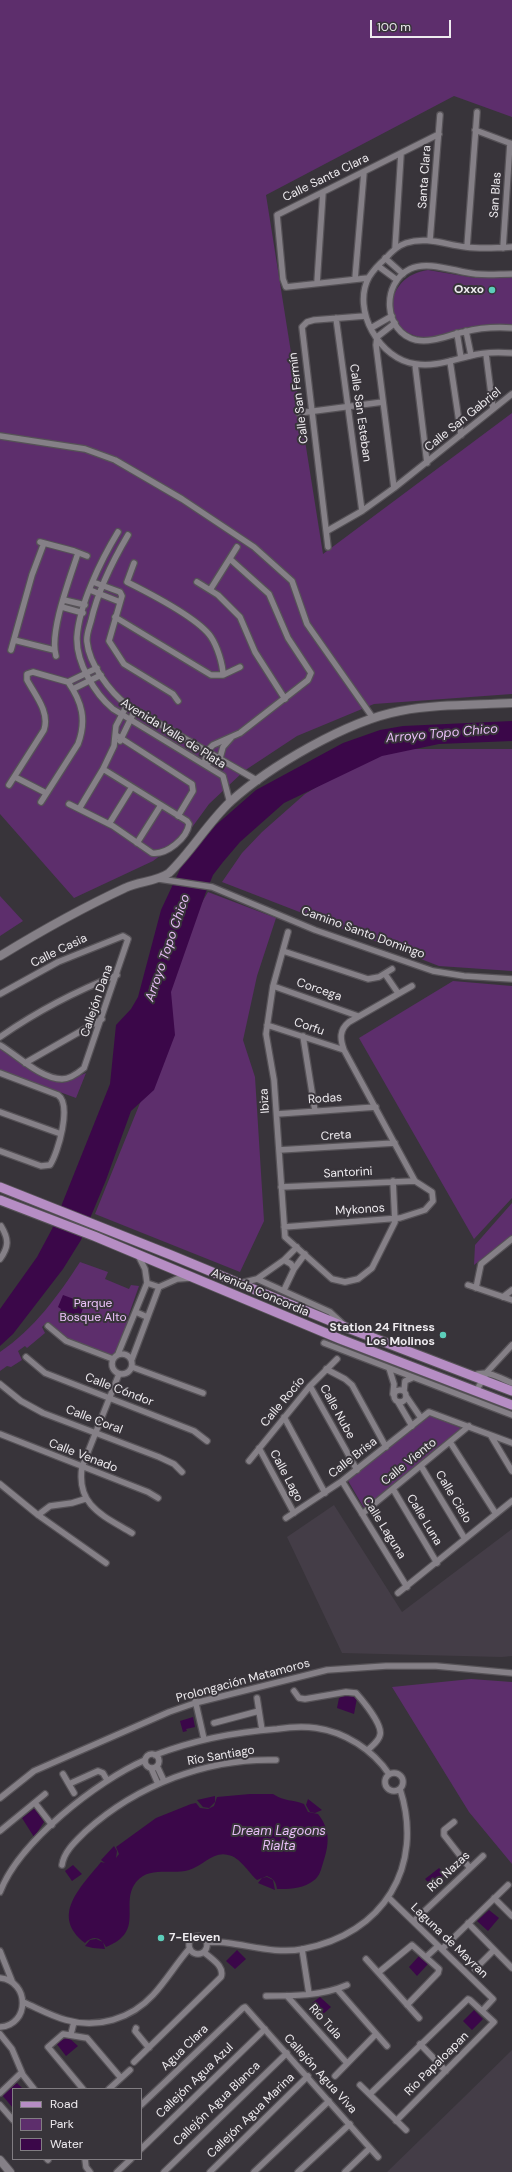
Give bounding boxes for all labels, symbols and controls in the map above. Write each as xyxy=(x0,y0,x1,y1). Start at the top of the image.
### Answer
scale bar xyxy=(372,12,453,38)
text: 100 m xyxy=(377,19,411,35)
street label: Santa Clara xyxy=(416,145,434,209)
street label: Calle Santa Clara xyxy=(281,151,371,205)
street label: San Blas xyxy=(487,172,505,218)
place label: Oxxo xyxy=(454,283,484,297)
marker: Oxxo xyxy=(487,285,497,295)
street label: Calle San Fermín xyxy=(286,352,312,444)
street label: Calle San Esteban xyxy=(346,363,374,463)
street label: Calle San Gabriel xyxy=(422,385,504,455)
street label: Avenida Valle de Plata xyxy=(118,696,228,772)
water label: Arroyo Topo Chico xyxy=(385,721,499,747)
water label: Arroyo Topo Chico xyxy=(142,892,194,1004)
street label: Camino Santo Domingo xyxy=(299,904,427,962)
street label: Calle Casia xyxy=(28,931,90,971)
street label: Callejón Dana xyxy=(78,963,116,1039)
street label: Corcega xyxy=(295,976,343,1004)
street label: Corfu xyxy=(292,1015,326,1039)
street label: Ibiza xyxy=(257,1088,273,1114)
street label: Rodas xyxy=(308,1091,342,1107)
street label: Creta xyxy=(320,1128,352,1144)
street label: Santorini xyxy=(323,1165,373,1181)
street label: Mykonos xyxy=(335,1201,385,1219)
street label: Avenida Concordia xyxy=(209,1266,311,1320)
park label: Parque Bosque Alto xyxy=(59,1297,127,1325)
place label: Station 24 Fitness Los Molinos xyxy=(330,1321,435,1349)
marker: Station 24 Fitness Los Molinos xyxy=(438,1330,448,1340)
street label: Calle Cóndor xyxy=(83,1370,155,1410)
street label: Calle Rocío xyxy=(258,1374,308,1430)
street label: Calle Nube xyxy=(316,1382,358,1442)
street label: Calle Coral xyxy=(63,1403,125,1437)
street label: Calle Brisa xyxy=(326,1435,380,1481)
street label: Calle Viento xyxy=(379,1435,439,1489)
street label: Calle Venado xyxy=(47,1436,119,1476)
street label: Calle Lago xyxy=(266,1447,306,1505)
street label: Calle Cielo xyxy=(432,1468,474,1526)
street label: Calle Luna xyxy=(403,1492,445,1548)
street label: Calle Laguna xyxy=(359,1494,409,1562)
street label: Prolongación Matamoros xyxy=(174,1656,312,1706)
street label: Río Santiago xyxy=(186,1743,256,1769)
water label: Dream Lagoons Rialta xyxy=(232,1824,326,1855)
street label: Río Nazas xyxy=(425,1849,473,1895)
street label: Laguna de Mayran xyxy=(407,1901,491,1981)
place label: 7-Eleven xyxy=(169,1931,221,1945)
marker: 7-Eleven xyxy=(156,1933,166,1943)
street label: Río Tula xyxy=(305,2001,345,2043)
street label: Agua Clara xyxy=(158,2022,212,2074)
street label: Río Papaloapan xyxy=(402,2029,472,2099)
street label: Callejón Agua Viva xyxy=(280,2031,360,2117)
street label: Callejón Agua Azul xyxy=(153,2041,237,2121)
street label: Callejón Agua Blanca xyxy=(170,2059,264,2149)
street label: Callejón Agua Marina xyxy=(204,2071,298,2161)
legend xyxy=(12,2088,142,2160)
text: Road xyxy=(50,2096,78,2112)
text: Park xyxy=(50,2116,74,2132)
text: Water xyxy=(50,2136,83,2152)

